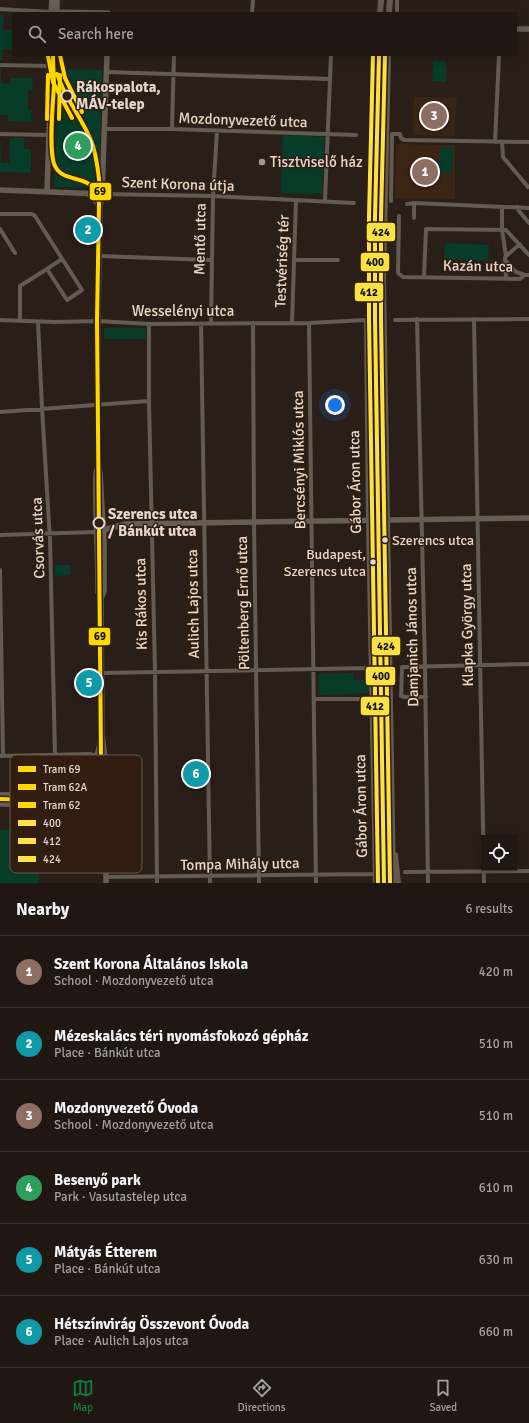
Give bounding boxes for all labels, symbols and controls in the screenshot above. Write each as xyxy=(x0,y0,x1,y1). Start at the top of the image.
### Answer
search box xyxy=(12,12,517,56)
icon: search xyxy=(26,23,48,45)
text: Search here xyxy=(58,25,134,43)
place label: Rákospalota, MÁV-telep xyxy=(76,78,161,113)
marker: Rákospalota, MÁV-telep xyxy=(60,89,74,103)
pin: 3 xyxy=(421,101,447,131)
street label: Mozdonyvezető utca xyxy=(178,109,308,131)
pin: 4 xyxy=(65,131,91,161)
place label: Tisztviselő ház xyxy=(270,153,363,171)
marker: Tisztviselő ház xyxy=(257,157,267,167)
pin: 1 xyxy=(412,157,438,187)
street label: Szent Korona útja xyxy=(121,173,235,195)
line badge: 69 xyxy=(89,182,112,201)
text: 69 xyxy=(94,185,106,198)
street label: Mentő utca xyxy=(190,203,210,275)
street label: Testvériség tér xyxy=(271,214,293,308)
pin: 2 xyxy=(75,215,101,245)
line badge: 424 xyxy=(366,222,396,242)
text: 424 xyxy=(372,226,390,239)
line badge: 400 xyxy=(360,252,390,272)
text: 400 xyxy=(366,256,384,269)
street label: Kazán utca xyxy=(443,256,513,276)
line badge: 412 xyxy=(354,282,384,302)
text: 412 xyxy=(360,286,378,299)
street label: Wesselényi utca xyxy=(132,302,234,320)
street label: Bercsényi Miklós utca xyxy=(289,390,309,530)
your location xyxy=(325,395,345,415)
street label: Gábor Áron utca xyxy=(344,430,365,534)
street label: Csorvás utca xyxy=(28,497,48,579)
place label: Szerencs utca / Bánkút utca xyxy=(108,505,198,540)
marker: Szerencs utca / Bánkút utca xyxy=(92,516,106,530)
place label: Szerencs utca xyxy=(392,532,474,549)
marker: Szerencs utca xyxy=(380,535,390,545)
street label: Pöltenberg Ernő utca xyxy=(233,536,253,670)
place label: Budapest, Szerencs utca xyxy=(284,546,366,580)
street label: Aulich Lajos utca xyxy=(183,549,203,659)
marker: Budapest, Szerencs utca xyxy=(368,557,378,567)
street label: Kis Rákos utca xyxy=(131,558,151,650)
street label: Klapka György utca xyxy=(457,563,477,687)
street label: Damjanich János utca xyxy=(402,567,422,707)
line badge: 69 xyxy=(88,627,111,646)
text: 69 xyxy=(94,630,106,643)
line badge: 424 xyxy=(371,636,401,656)
text: 424 xyxy=(377,640,395,653)
line badge: 400 xyxy=(365,666,396,686)
pin: 5 xyxy=(76,668,102,698)
text: 400 xyxy=(372,670,390,683)
line badge: 412 xyxy=(360,696,390,716)
text: 412 xyxy=(366,700,384,713)
street label: Gábor Áron utca xyxy=(350,754,371,858)
legend xyxy=(10,755,142,873)
pin: 6 xyxy=(183,759,209,789)
text: Tram 69 xyxy=(43,763,81,776)
text: Tram 62A xyxy=(43,781,87,794)
text: Tram 62 xyxy=(43,799,81,812)
text: 400 xyxy=(43,817,61,830)
text: 412 xyxy=(43,835,61,848)
map controls xyxy=(481,835,517,871)
button: locate xyxy=(481,835,517,871)
text: 424 xyxy=(43,853,61,866)
street label: Tompa Mihály utca xyxy=(180,854,300,874)
text: Nearby xyxy=(16,899,69,920)
text: 6 results xyxy=(465,901,513,917)
text: Szent Korona Általános Iskola xyxy=(54,955,248,973)
text: 1 xyxy=(25,964,33,980)
text: 420 m xyxy=(479,964,513,980)
text: School · Mozdonyvezető utca xyxy=(54,973,214,989)
text: Mézeskalács téri nyomásfokozó gépház xyxy=(54,1027,309,1045)
text: 2 xyxy=(25,1036,33,1052)
text: 510 m xyxy=(479,1036,513,1052)
text: Place · Bánkút utca xyxy=(54,1045,161,1061)
text: Mozdonyvezető Óvoda xyxy=(54,1099,198,1117)
text: 3 xyxy=(25,1108,33,1124)
text: 510 m xyxy=(479,1108,513,1124)
text: School · Mozdonyvezető utca xyxy=(54,1117,214,1133)
text: Besenyő park xyxy=(54,1171,141,1189)
text: 4 xyxy=(25,1180,33,1196)
text: 610 m xyxy=(479,1180,513,1196)
text: Park · Vasutastelep utca xyxy=(54,1189,187,1205)
text: Mátyás Étterem xyxy=(54,1243,157,1261)
text: 5 xyxy=(25,1252,33,1268)
text: 630 m xyxy=(479,1252,513,1268)
text: Place · Bánkút utca xyxy=(54,1261,161,1277)
text: Hétszínvirág Összevont Óvoda xyxy=(54,1315,249,1333)
text: 6 xyxy=(25,1324,33,1340)
text: 660 m xyxy=(479,1324,513,1340)
text: Place · Aulich Lajos utca xyxy=(54,1333,189,1349)
tab: Map xyxy=(72,1377,94,1414)
tab: Directions xyxy=(238,1377,286,1414)
tab: Saved xyxy=(429,1377,457,1414)

